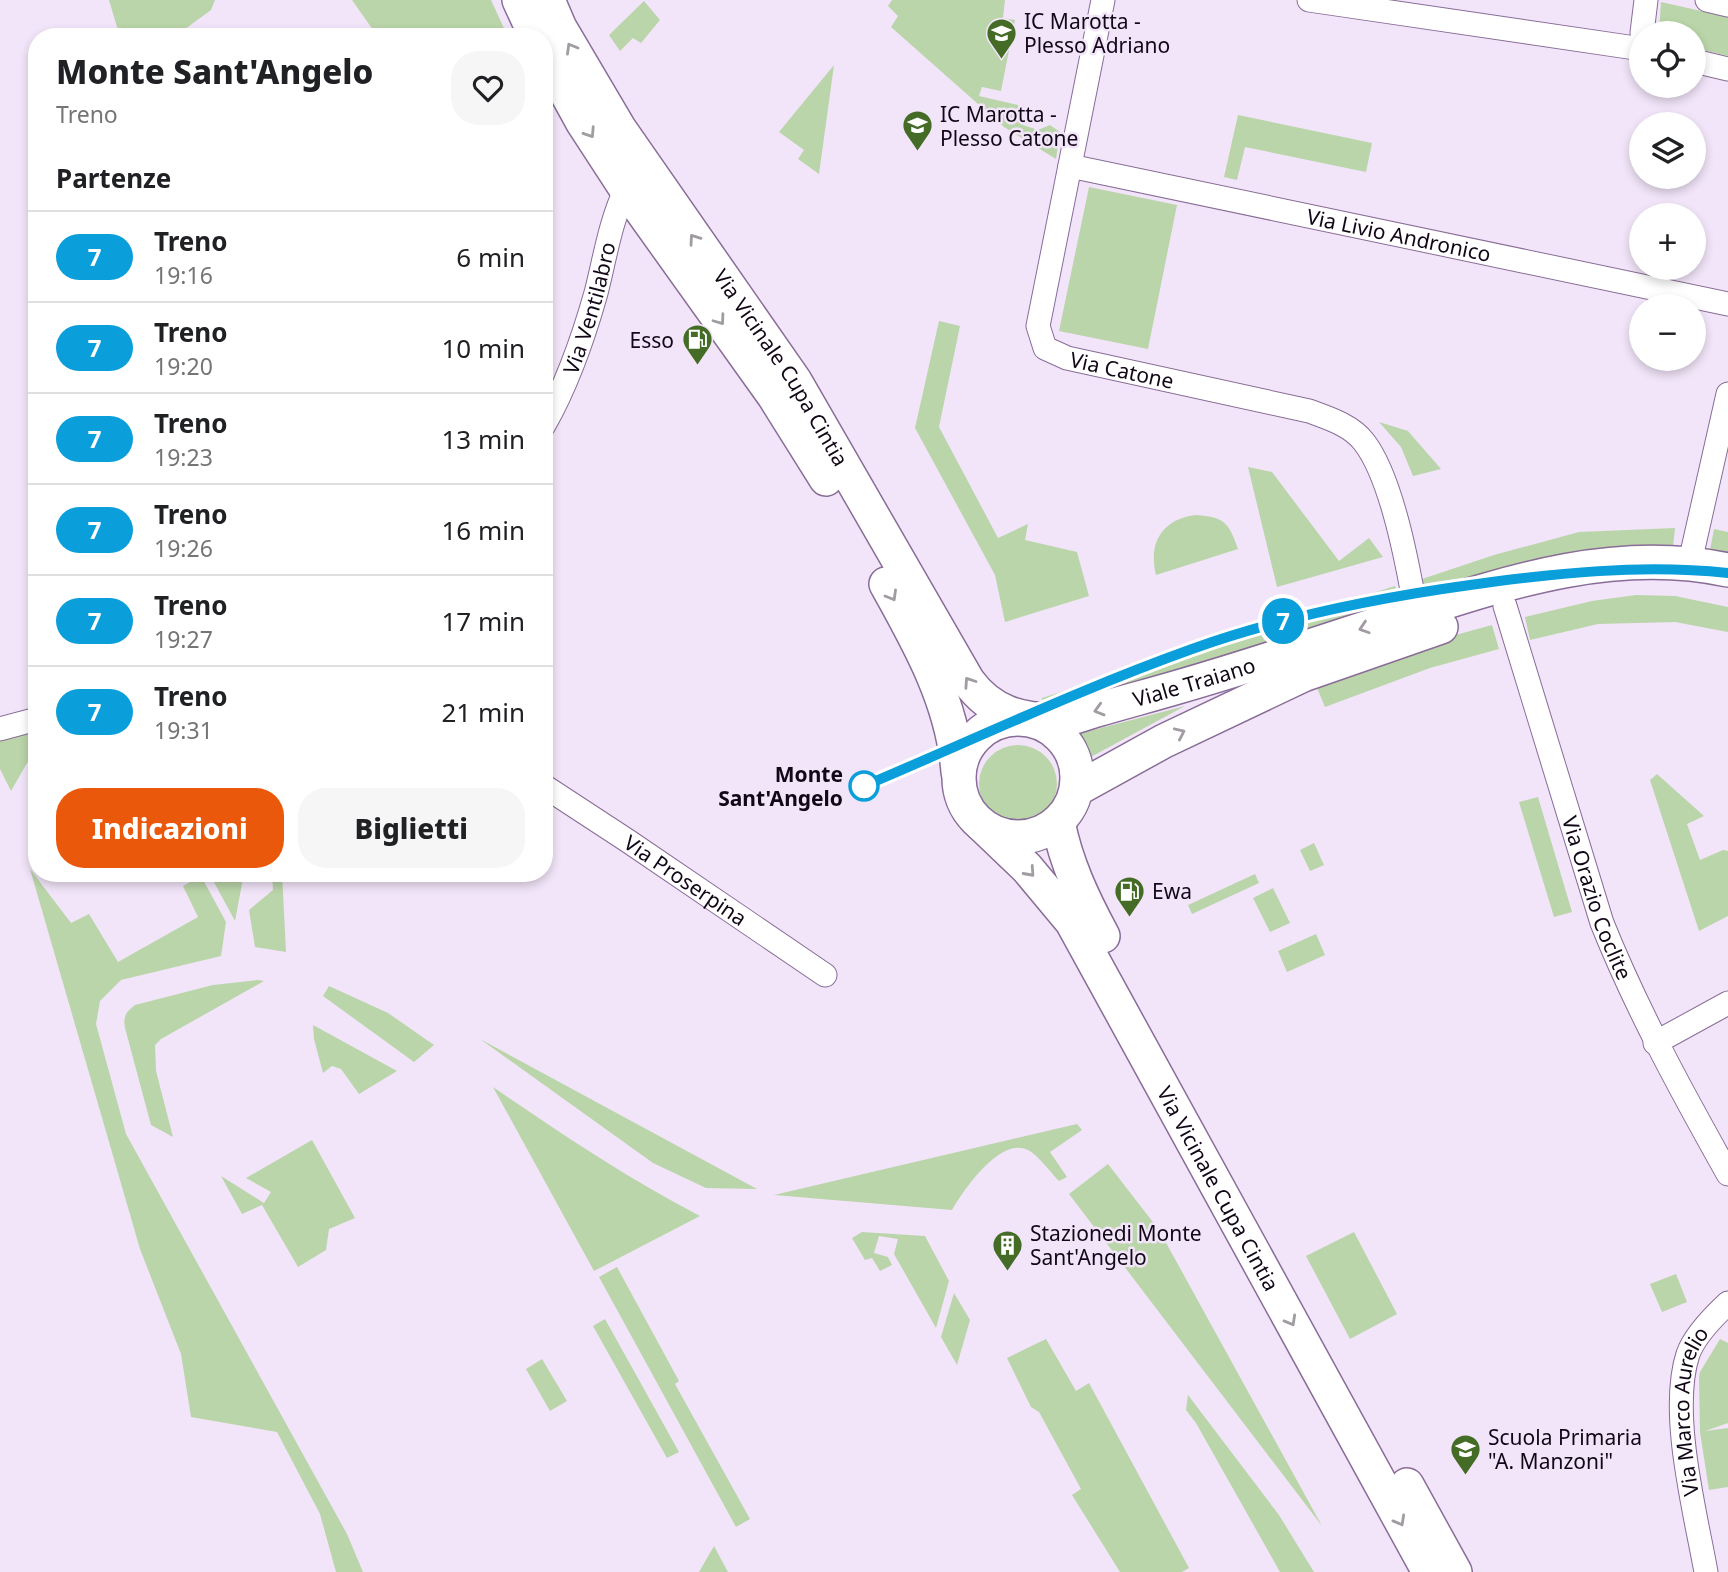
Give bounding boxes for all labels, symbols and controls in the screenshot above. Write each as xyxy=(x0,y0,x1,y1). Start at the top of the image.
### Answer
place label: IC Marotta - Plesso Adriano xyxy=(1024,7,1170,59)
school or university icon: IC Marotta - Plesso Adriano xyxy=(984,16,1018,60)
map controls xyxy=(1629,21,1706,371)
button: locate xyxy=(1629,21,1706,98)
one-way arrow xyxy=(566,42,579,55)
text: Monte Sant'Angelo xyxy=(56,49,373,94)
button: heart xyxy=(451,51,525,125)
text: Treno xyxy=(56,98,118,130)
place label: IC Marotta - Plesso Catone xyxy=(940,100,1078,152)
school or university icon: IC Marotta - Plesso Catone xyxy=(900,109,934,153)
button: layers xyxy=(1629,112,1706,189)
one-way arrow xyxy=(581,126,594,139)
text: Partenze xyxy=(56,160,171,196)
street label: Via Livio Andronico xyxy=(1304,202,1493,268)
button: + xyxy=(1629,203,1706,280)
text: Treno xyxy=(154,223,227,259)
one-way arrow xyxy=(690,234,702,247)
text: 6 min xyxy=(456,239,525,275)
street label: Via Ventilabro xyxy=(556,239,621,378)
text: 7 xyxy=(88,240,101,273)
text: 19:16 xyxy=(154,259,213,291)
street label: Via Vicinale Cupa Cintia xyxy=(707,263,855,471)
button: − xyxy=(1629,294,1706,371)
one-way arrow xyxy=(712,312,724,325)
text: Treno xyxy=(154,314,227,350)
fuel station icon: Esso xyxy=(680,323,714,367)
place label: Esso xyxy=(630,326,674,354)
text: 10 min xyxy=(441,330,525,366)
text: 7 xyxy=(88,331,101,364)
street label: Via Catone xyxy=(1068,345,1177,395)
text: 19:20 xyxy=(154,350,213,382)
text: Treno xyxy=(154,405,227,441)
text: 13 min xyxy=(441,421,525,457)
text: 7 xyxy=(88,422,101,455)
text: 19:23 xyxy=(154,441,213,473)
text: Treno xyxy=(154,496,227,532)
text: 16 min xyxy=(441,512,525,548)
text: 7 xyxy=(88,513,101,546)
text: 19:26 xyxy=(154,532,213,564)
text: Treno xyxy=(154,587,227,623)
one-way arrow xyxy=(884,588,897,601)
line badge: 7 xyxy=(1260,598,1306,644)
text: 17 min xyxy=(441,603,525,639)
text: 7 xyxy=(88,604,101,637)
text: 7 xyxy=(1276,604,1290,637)
one-way arrow xyxy=(1358,620,1370,635)
text: 19:27 xyxy=(154,623,213,655)
street label: Viale Traiano xyxy=(1130,651,1259,713)
one-way arrow xyxy=(964,676,977,689)
text: Treno xyxy=(154,678,227,714)
text: 21 min xyxy=(441,694,525,730)
text: 7 xyxy=(88,695,101,728)
one-way arrow xyxy=(1093,701,1105,716)
text: 19:31 xyxy=(154,714,213,746)
one-way arrow xyxy=(1173,727,1185,741)
place label: Monte Sant'Angelo xyxy=(718,760,843,812)
marker: Monte Sant'Angelo xyxy=(849,771,879,801)
button: Indicazioni xyxy=(56,788,284,868)
button: Biglietti xyxy=(298,788,525,868)
street label: Via Orazio Coclite xyxy=(1556,812,1639,984)
street label: Via Proserpina xyxy=(619,828,752,932)
one-way arrow xyxy=(1021,863,1034,876)
fuel station icon: Ewa xyxy=(1112,874,1146,918)
place label: Ewa xyxy=(1152,877,1192,905)
street label: Via Vicinale Cupa Cintia xyxy=(1151,1081,1286,1296)
place label: Stazionedi Monte Sant'Angelo xyxy=(1030,1219,1202,1271)
building icon: Stazionedi Monte Sant'Angelo xyxy=(990,1228,1024,1272)
one-way arrow xyxy=(1283,1314,1296,1327)
street label: Via Marco Aurelio xyxy=(1667,1320,1714,1498)
place label: Scuola Primaria "A. Manzoni" xyxy=(1488,1423,1642,1475)
school or university icon: Scuola Primaria "A. Manzoni" xyxy=(1448,1432,1482,1476)
one-way arrow xyxy=(1392,1514,1405,1526)

